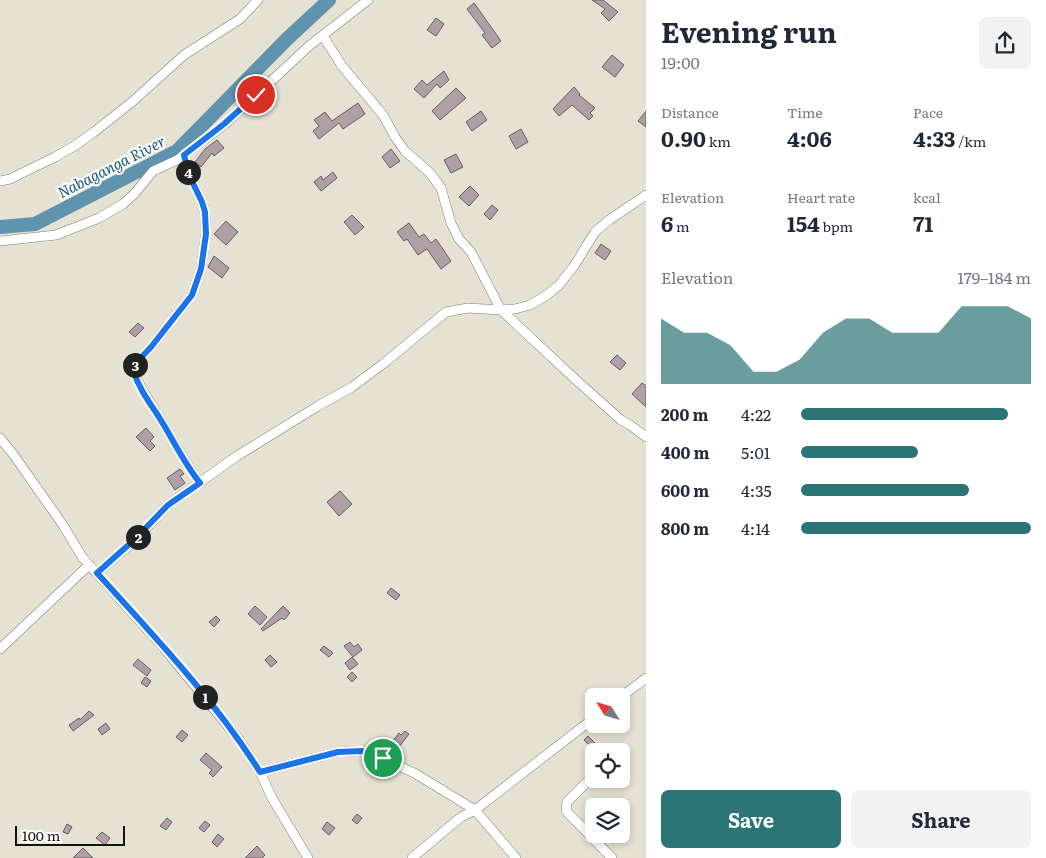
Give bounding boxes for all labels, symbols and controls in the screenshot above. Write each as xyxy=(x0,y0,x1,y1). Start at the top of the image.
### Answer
text: Evening run xyxy=(661,10,837,52)
button: share xyxy=(979,17,1031,69)
text: 19:00 xyxy=(661,50,700,74)
pin xyxy=(235,74,277,116)
icon: check xyxy=(242,81,270,109)
text: Distance xyxy=(661,102,719,122)
text: Time xyxy=(787,102,823,122)
text: Pace xyxy=(913,102,943,122)
text: 0.90 xyxy=(661,122,706,153)
text: 4:06 xyxy=(787,122,832,153)
text: 4:33 xyxy=(913,122,955,153)
water label: Nabaganga River xyxy=(53,129,169,203)
text: km xyxy=(706,131,731,151)
text: /km xyxy=(955,131,986,151)
pin: 4 xyxy=(176,160,200,184)
text: 4 xyxy=(184,162,193,182)
text: Elevation xyxy=(661,187,724,207)
text: Heart rate xyxy=(787,187,855,207)
text: kcal xyxy=(913,187,941,207)
text: 6 xyxy=(661,207,673,238)
text: 154 xyxy=(787,207,820,238)
text: 71 xyxy=(913,207,933,238)
text: m xyxy=(673,216,690,236)
text: bpm xyxy=(820,216,853,236)
text: Elevation xyxy=(661,265,733,289)
text: 179–184 m xyxy=(958,265,1031,289)
pin: 3 xyxy=(122,352,148,378)
text: 3 xyxy=(132,355,139,375)
text: 200 m xyxy=(661,402,708,426)
text: 4:22 xyxy=(741,402,771,426)
text: 400 m xyxy=(661,440,710,464)
text: 5:01 xyxy=(741,440,770,464)
text: 600 m xyxy=(661,478,709,502)
text: 4:35 xyxy=(741,478,772,502)
text: 800 m xyxy=(661,516,709,540)
text: 4:14 xyxy=(741,516,770,540)
pin: 2 xyxy=(126,524,150,550)
text: 2 xyxy=(135,527,142,547)
pin: 1 xyxy=(192,684,218,710)
text: 1 xyxy=(203,687,208,707)
north arrow xyxy=(585,688,630,732)
map controls xyxy=(585,688,630,843)
pin xyxy=(362,737,404,779)
button: locate xyxy=(585,743,630,788)
icon: arrive xyxy=(369,744,397,772)
button: Save xyxy=(661,790,841,848)
button: Share xyxy=(851,790,1031,848)
button: layers xyxy=(585,798,630,843)
scale bar xyxy=(15,823,125,846)
text: 100 m xyxy=(22,825,60,845)

